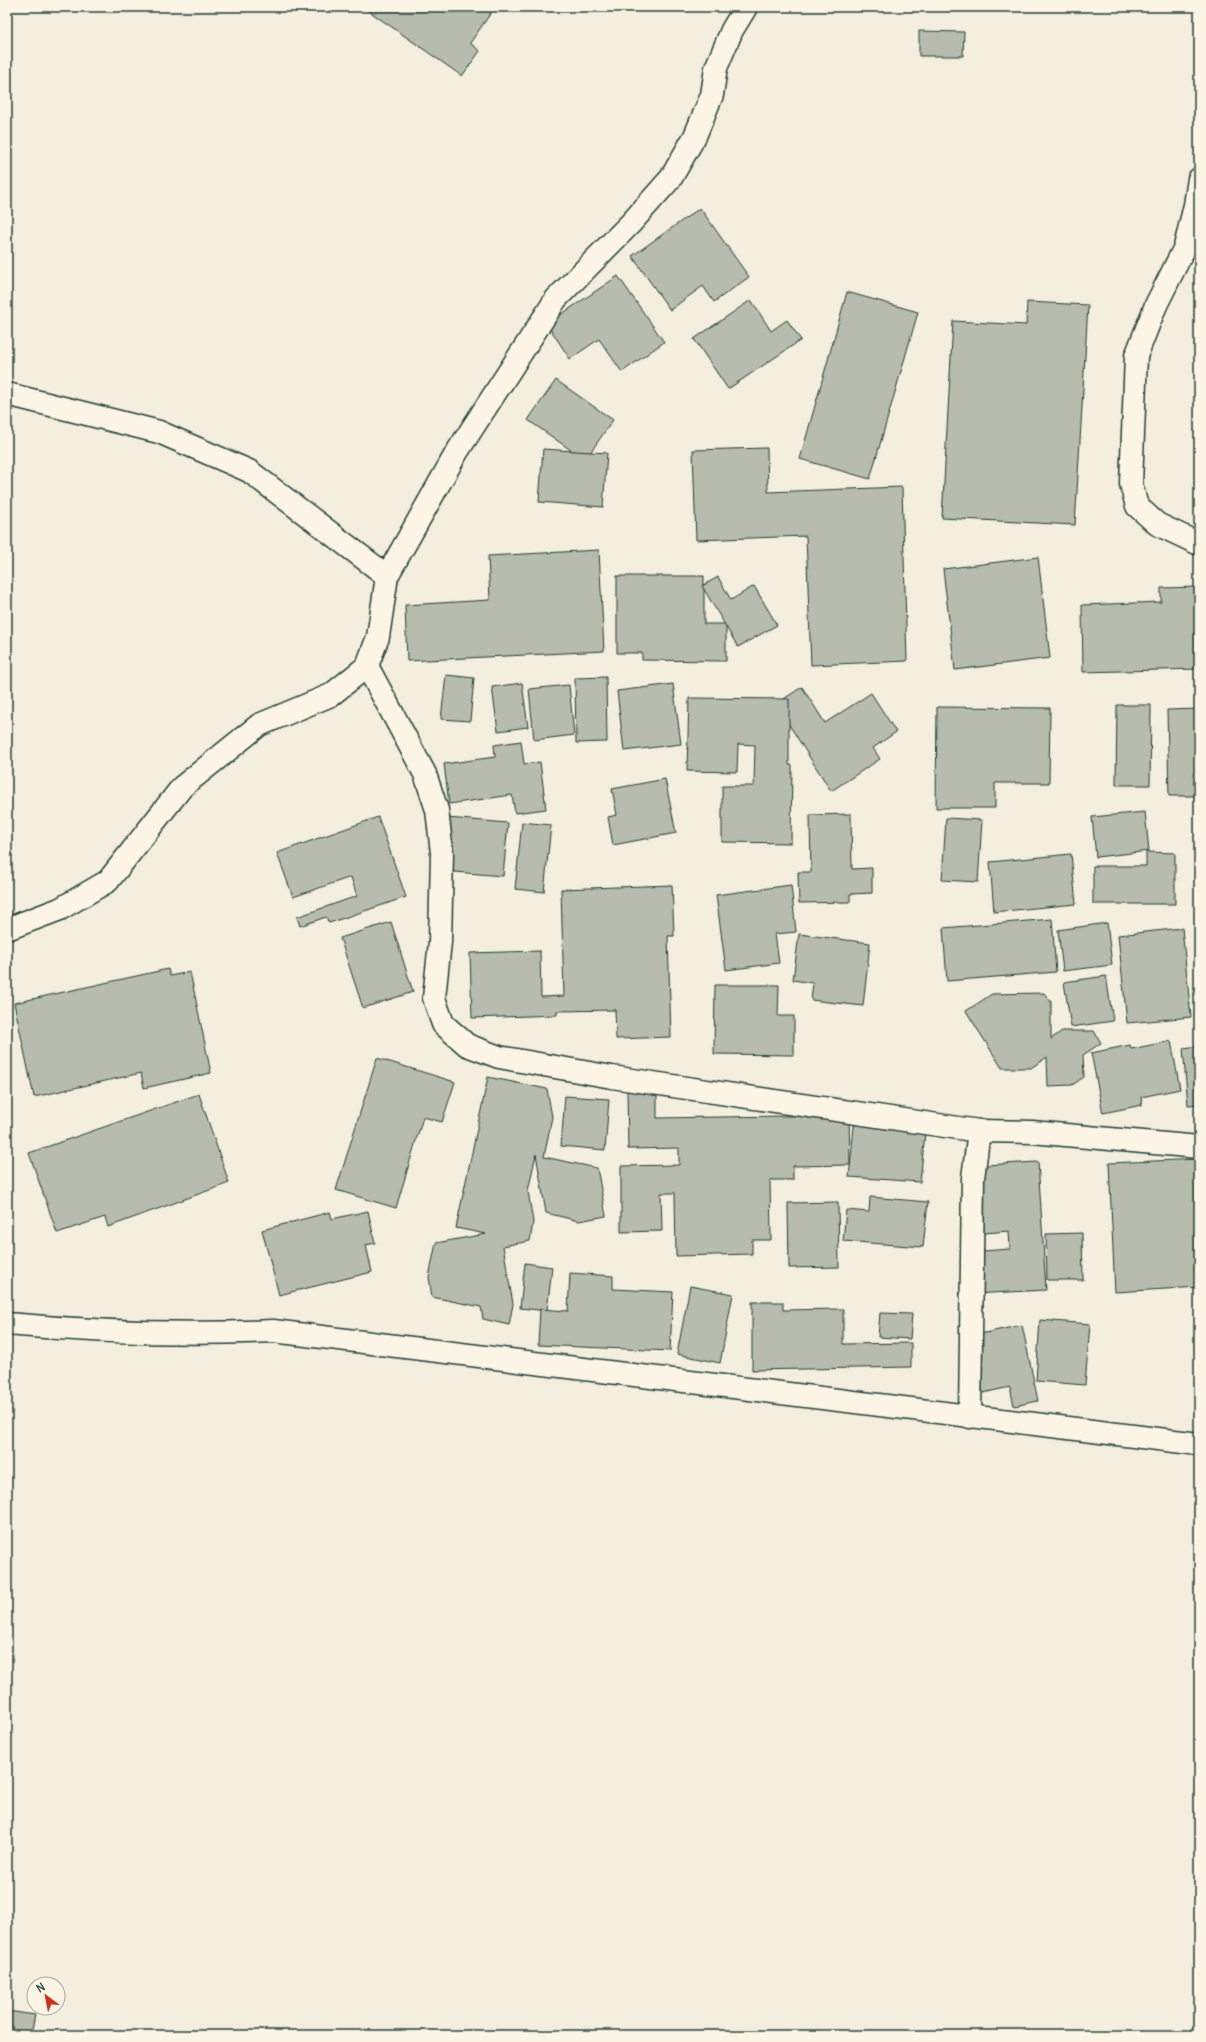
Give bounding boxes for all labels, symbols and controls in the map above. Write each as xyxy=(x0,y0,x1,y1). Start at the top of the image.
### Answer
north arrow xyxy=(26,1976,66,2016)
text: N xyxy=(34,1980,48,1995)

